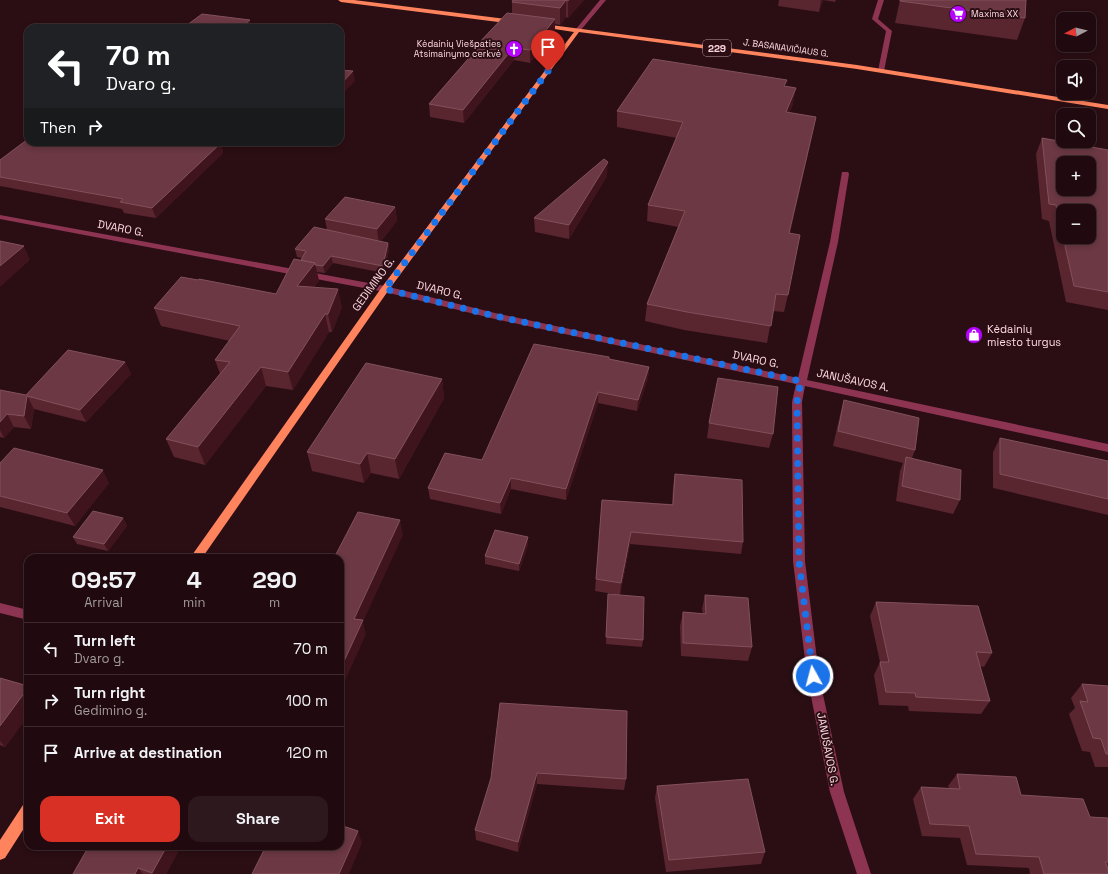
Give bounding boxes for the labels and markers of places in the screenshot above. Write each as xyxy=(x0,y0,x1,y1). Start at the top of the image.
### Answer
supermarket icon: Maxima XX xyxy=(948,4,968,24)
place label: Maxima XX xyxy=(971,8,1018,20)
pin xyxy=(531,30,565,71)
place label: Kėdainių Viešpaties Atsimainymo cerkvė xyxy=(414,38,501,60)
church icon: Kėdainių Viešpaties Atsimainymo cerkvė xyxy=(504,39,524,59)
place label: Kėdainių miesto turgus xyxy=(987,322,1061,349)
shop icon: Kėdainių miesto turgus xyxy=(964,325,984,345)

